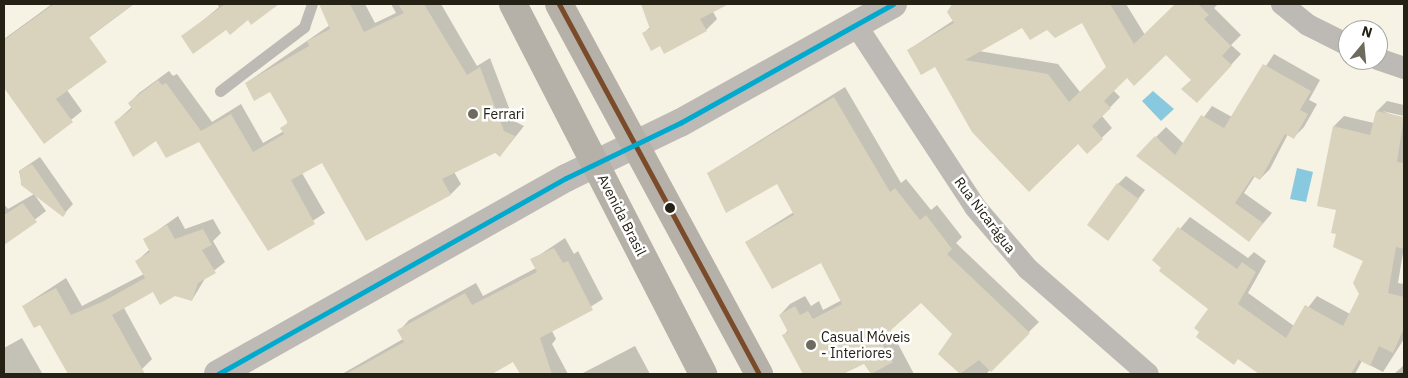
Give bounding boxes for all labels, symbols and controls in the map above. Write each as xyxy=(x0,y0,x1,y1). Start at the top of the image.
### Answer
north arrow xyxy=(1338,20,1388,70)
text: N xyxy=(1360,22,1375,42)
place label: Ferrari xyxy=(483,106,524,122)
marker: Ferrari xyxy=(467,108,479,120)
street label: Avenida Brasil xyxy=(594,171,650,259)
street label: Rua Nicarágua xyxy=(951,174,1019,256)
unlabelled marker xyxy=(665,203,675,213)
place label: Casual Móveis - Interiores xyxy=(821,329,910,362)
marker: Casual Móveis - Interiores xyxy=(805,339,817,351)

